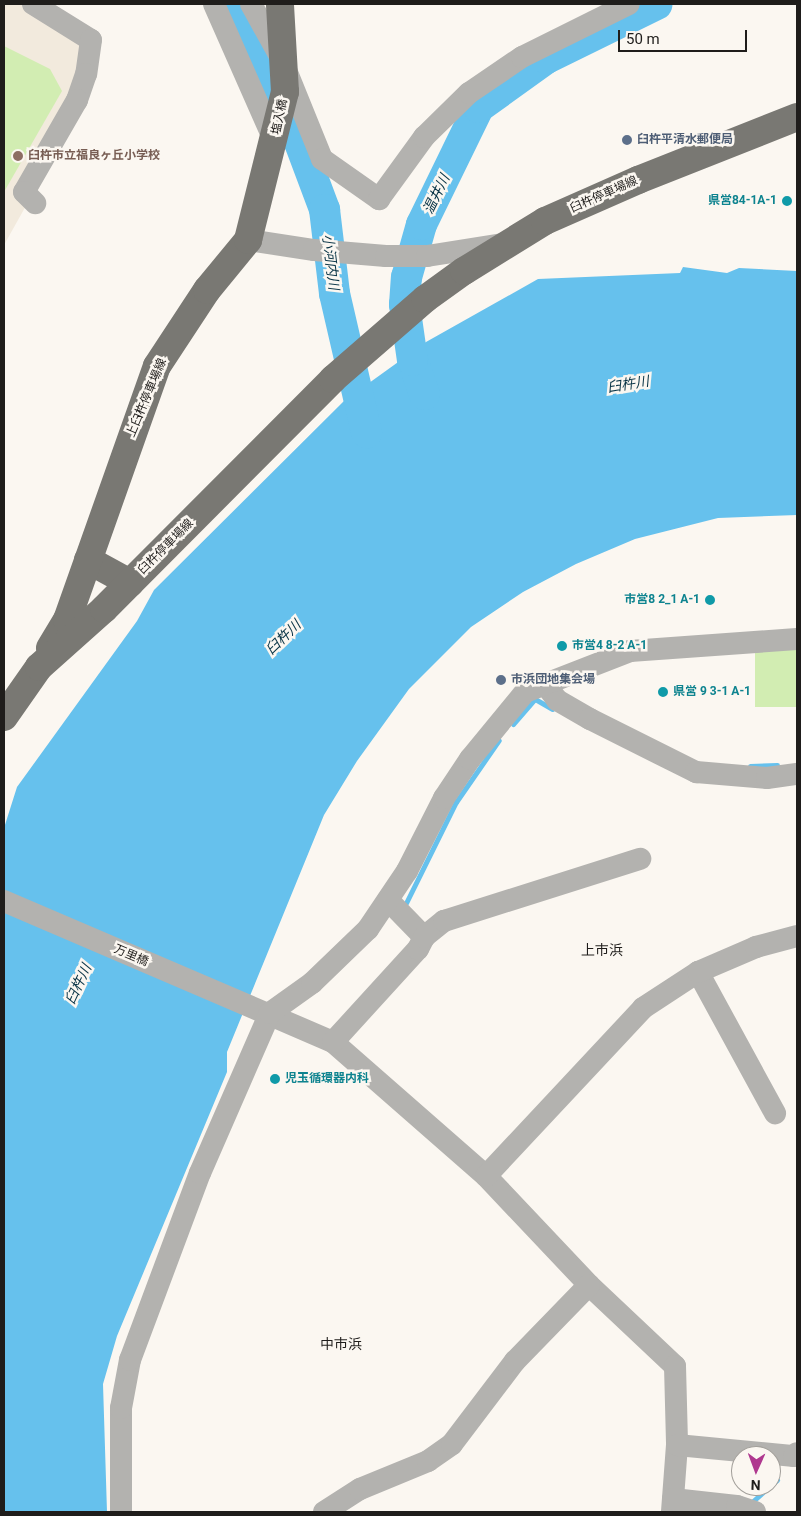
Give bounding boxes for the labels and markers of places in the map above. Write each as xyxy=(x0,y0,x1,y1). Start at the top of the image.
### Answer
place label: 臼杵平清水郵便局 xyxy=(637,133,733,147)
marker: 臼杵平清水郵便局 xyxy=(621,134,633,146)
place label: 臼杵市立福良ヶ丘小学校 xyxy=(28,149,160,163)
marker: 臼杵市立福良ヶ丘小学校 xyxy=(12,150,24,162)
place label: 県営84-1A-1 xyxy=(708,194,777,208)
marker: 県営84-1A-1 xyxy=(781,195,793,207)
place label: 市営8 2_1 A-1 xyxy=(624,593,700,607)
marker: 市営8 2_1 A-1 xyxy=(704,594,716,606)
place label: 市営4 8-2 A-1 xyxy=(572,639,647,653)
marker: 市営4 8-2 A-1 xyxy=(556,640,568,652)
place label: 市浜団地集会場 xyxy=(511,673,595,687)
marker: 市浜団地集会場 xyxy=(495,674,507,686)
place label: 県営 9 3-1 A-1 xyxy=(673,685,751,699)
marker: 県営 9 3-1 A-1 xyxy=(657,686,669,698)
place label: 児玉循環器内科 xyxy=(285,1072,369,1086)
marker: 児玉循環器内科 xyxy=(269,1073,281,1085)

